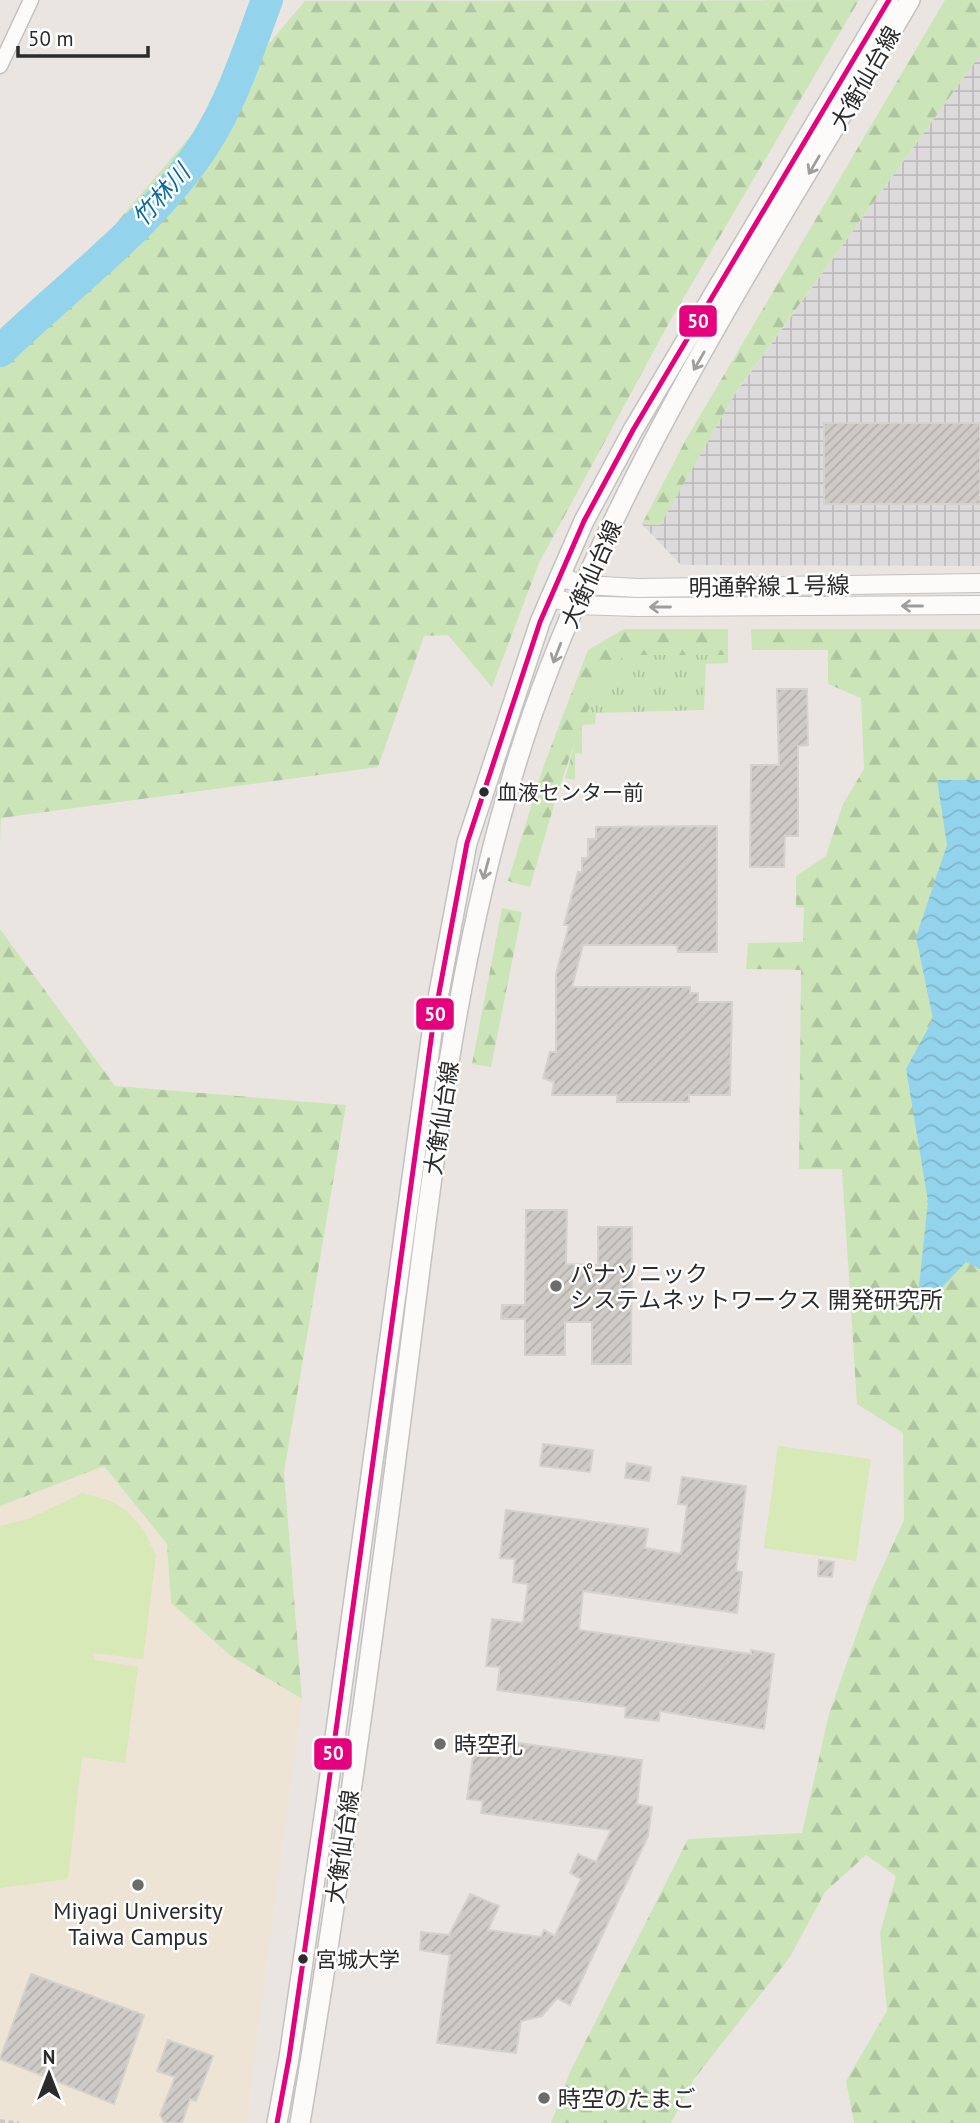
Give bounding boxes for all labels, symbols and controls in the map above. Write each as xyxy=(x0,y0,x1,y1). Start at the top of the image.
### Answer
scale bar xyxy=(18,14,147,58)
street label: 大衡仙台線 xyxy=(824,21,906,135)
text: 50 m xyxy=(28,25,74,52)
one-way arrow xyxy=(807,154,821,174)
water label: 竹林川 xyxy=(125,156,199,232)
line badge: 50 xyxy=(678,304,718,338)
text: 50 xyxy=(687,309,709,333)
one-way arrow xyxy=(692,350,705,371)
street label: 大衡仙台線 xyxy=(554,516,628,632)
street label: 明通幹線１号線 xyxy=(688,570,850,602)
one-way arrow xyxy=(901,599,924,612)
one-way arrow xyxy=(649,600,672,614)
one-way arrow xyxy=(549,642,562,664)
place label: 血液センター前 xyxy=(497,779,644,806)
marker: 血液センター前 xyxy=(477,785,491,799)
one-way arrow xyxy=(479,857,492,880)
line badge: 50 xyxy=(415,997,455,1031)
text: 50 xyxy=(424,1002,446,1026)
street label: 大衡仙台線 xyxy=(418,1059,464,1177)
place label: パナソニック システムネットワークス 開発研究所 xyxy=(570,1259,943,1314)
marker: パナソニック システムネットワークス 開発研究所 xyxy=(548,1278,564,1294)
place label: 時空孔 xyxy=(454,1730,523,1759)
marker: 時空孔 xyxy=(432,1736,448,1752)
line badge: 50 xyxy=(313,1737,353,1771)
text: 50 xyxy=(322,1741,344,1765)
street label: 大衡仙台線 xyxy=(320,1788,364,1906)
marker: Miyagi University Taiwa Campus xyxy=(130,1877,146,1893)
place label: Miyagi University Taiwa Campus xyxy=(53,1896,223,1951)
place label: 宮城大学 xyxy=(316,1946,400,1973)
marker: 宮城大学 xyxy=(296,1952,310,1966)
north arrow xyxy=(14,2039,84,2109)
text: N xyxy=(43,2045,55,2069)
place label: 時空のたまご xyxy=(558,2084,695,2113)
marker: 時空のたまご xyxy=(536,2090,552,2106)

